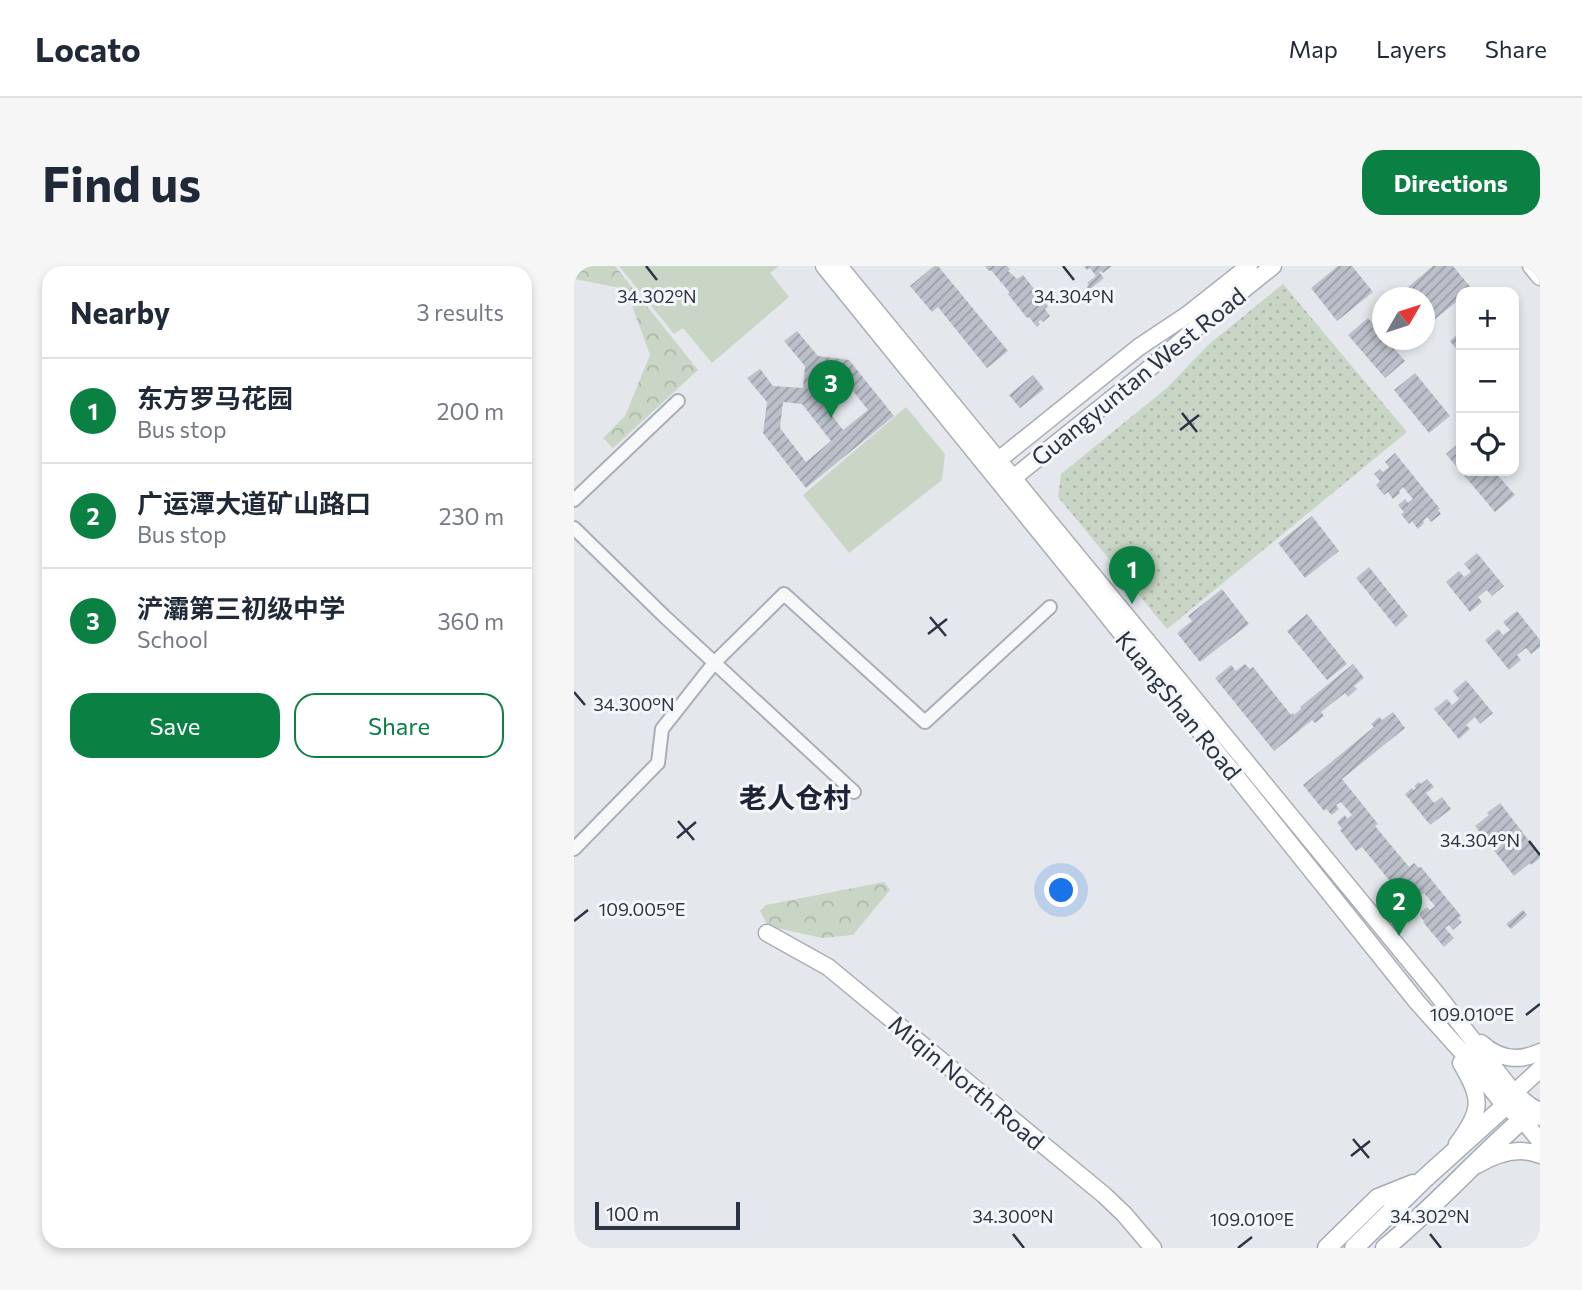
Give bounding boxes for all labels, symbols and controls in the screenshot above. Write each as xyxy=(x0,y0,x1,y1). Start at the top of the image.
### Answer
text: Locato xyxy=(35,28,141,69)
text: Map xyxy=(1289,34,1338,63)
text: Layers xyxy=(1376,34,1447,63)
text: Share xyxy=(1485,34,1547,63)
button: Directions xyxy=(1362,150,1540,215)
text: Find us xyxy=(42,152,201,212)
street label: Guangyuntan West Road xyxy=(1025,281,1251,471)
text: 34.302°N xyxy=(617,285,697,307)
text: 34.304°N xyxy=(1034,285,1114,307)
north arrow xyxy=(1372,287,1435,350)
map controls xyxy=(1456,287,1519,476)
button: + xyxy=(1456,287,1519,350)
text: Nearby xyxy=(70,293,170,330)
text: 3 results xyxy=(417,298,504,326)
button: − xyxy=(1456,350,1519,413)
pin: 3 xyxy=(808,360,854,418)
text: 东方罗马花园 xyxy=(137,382,293,413)
text: 1 xyxy=(88,397,98,425)
text: 200 m xyxy=(437,397,504,425)
button: locate xyxy=(1456,413,1519,476)
text: Bus stop xyxy=(137,415,227,443)
text: 广运潭大道矿山路口 xyxy=(137,487,371,518)
text: 2 xyxy=(86,502,100,530)
text: 230 m xyxy=(439,502,504,530)
text: Bus stop xyxy=(137,520,227,548)
pin: 1 xyxy=(1109,546,1155,604)
text: 浐灞第三初级中学 xyxy=(137,592,345,623)
text: 3 xyxy=(86,607,100,635)
text: 360 m xyxy=(437,607,504,635)
text: School xyxy=(137,625,208,653)
street label: KuangShan Road xyxy=(1110,625,1248,785)
button: Save xyxy=(70,693,280,758)
button: Share xyxy=(294,693,504,758)
text: 34.300°N xyxy=(594,693,674,715)
district label: 老人仓村 xyxy=(739,780,851,814)
text: 34.304°N xyxy=(1440,829,1520,851)
your location xyxy=(1044,873,1078,907)
pin: 2 xyxy=(1376,878,1422,936)
text: 109.005°E xyxy=(599,898,686,920)
text: 109.010°E xyxy=(1430,1003,1514,1025)
street label: Miqin North Road xyxy=(883,1009,1051,1155)
scale bar xyxy=(595,1199,740,1231)
text: 100 m xyxy=(606,1202,659,1225)
text: 34.300°N xyxy=(973,1205,1053,1227)
text: 34.302°N xyxy=(1390,1205,1470,1227)
text: 109.010°E xyxy=(1210,1208,1294,1230)

